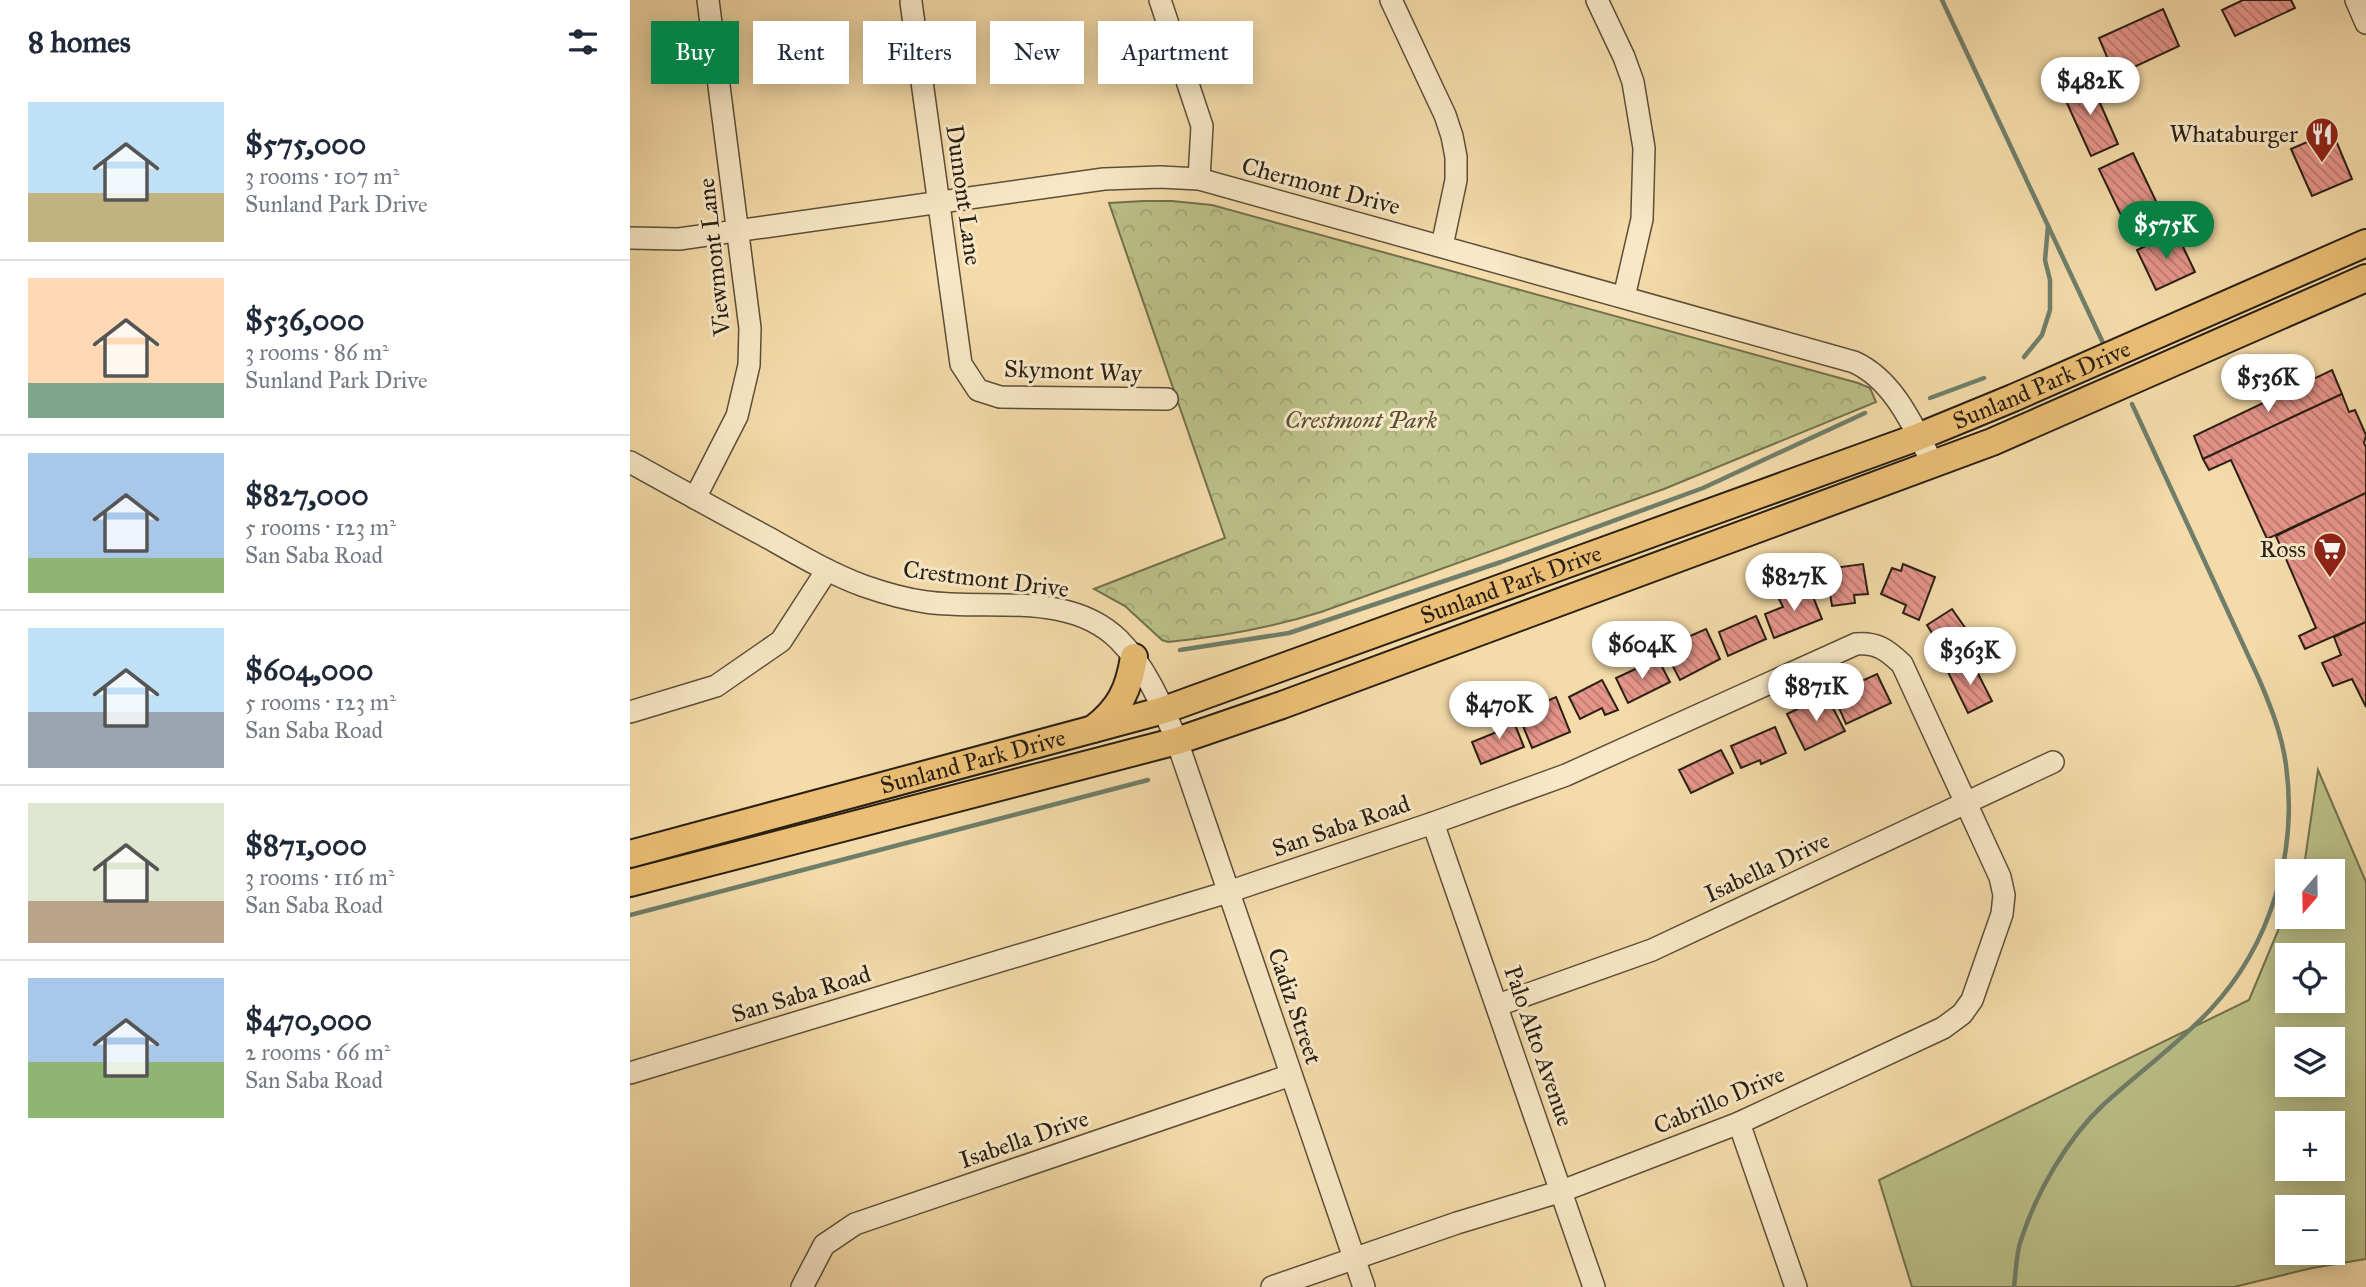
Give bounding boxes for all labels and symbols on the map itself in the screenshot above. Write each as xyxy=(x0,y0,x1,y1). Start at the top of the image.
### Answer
pin: $482K xyxy=(2041,58,2139,117)
restaurant icon: Whataburger xyxy=(2303,115,2341,164)
place label: Whataburger xyxy=(2169,119,2298,149)
street label: Dumont Lane xyxy=(939,123,989,267)
street label: Chermont Drive xyxy=(1238,150,1404,222)
street label: Viewmont Lane xyxy=(691,177,737,338)
pin: $575K xyxy=(2117,202,2215,261)
street label: Sunland Park Drive xyxy=(1948,333,2135,436)
street label: Skymont Way xyxy=(1004,354,1143,388)
pin: $536K xyxy=(2219,354,2317,414)
park label: Crestmont Park xyxy=(1285,405,1438,435)
supermarket icon: Ross xyxy=(2311,530,2349,579)
place label: Ross xyxy=(2260,534,2306,564)
street label: Sunland Park Drive xyxy=(1416,538,1606,631)
street label: Crestmont Drive xyxy=(901,554,1071,604)
pin: $827K xyxy=(1745,554,1843,613)
pin: $604K xyxy=(1593,622,1691,681)
pin: $363K xyxy=(1921,628,2019,687)
pin: $871K xyxy=(1767,664,1865,723)
pin: $470K xyxy=(1450,682,1548,741)
street label: Sunland Park Drive xyxy=(877,722,1069,801)
street label: San Saba Road xyxy=(1268,788,1414,864)
street label: Isabella Drive xyxy=(1700,825,1834,909)
north arrow xyxy=(2275,859,2345,929)
street label: Cadiz Street xyxy=(1261,944,1329,1069)
street label: San Saba Road xyxy=(728,959,874,1029)
street label: Palo Alto Avenue xyxy=(1497,962,1581,1130)
street label: Cabrillo Drive xyxy=(1649,1059,1789,1141)
street label: Isabella Drive xyxy=(956,1103,1092,1175)

